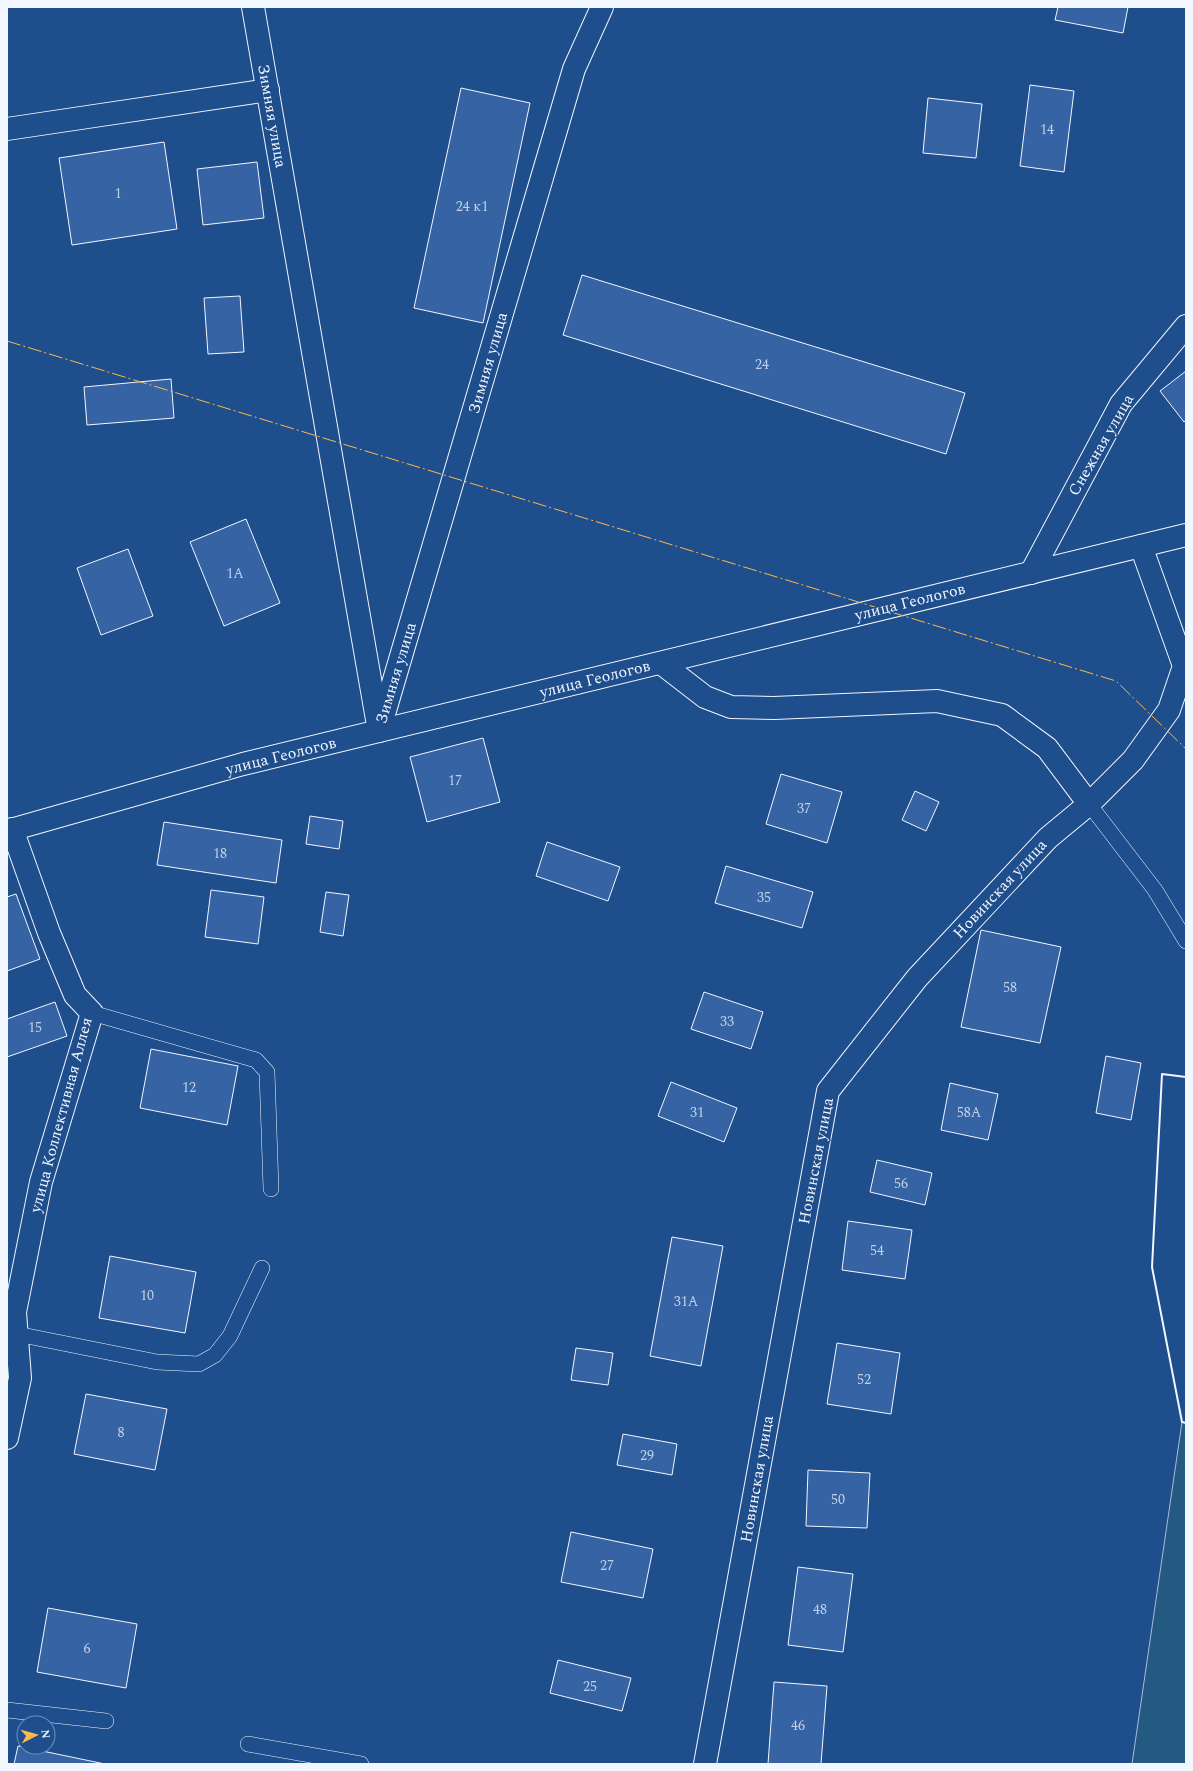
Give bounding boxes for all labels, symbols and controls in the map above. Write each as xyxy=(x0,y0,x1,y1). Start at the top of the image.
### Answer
street label: Зимняя улица xyxy=(251,62,293,170)
house number: 14 xyxy=(1040,119,1054,140)
house number: 1 xyxy=(115,183,122,204)
house number: 24 к1 xyxy=(456,196,488,217)
street label: Зимняя улица xyxy=(462,309,514,417)
house number: 24 xyxy=(755,354,769,375)
street label: Снежная улица xyxy=(1062,389,1140,500)
house number: 1А xyxy=(226,563,244,584)
street label: улица Геологов xyxy=(851,577,968,628)
street label: Зимняя улица xyxy=(369,619,423,727)
street label: улица Геологов xyxy=(536,654,653,705)
street label: улица Геологов xyxy=(222,731,339,782)
house number: 17 xyxy=(448,770,462,791)
house number: 37 xyxy=(797,798,811,819)
street label: Новинская улица xyxy=(947,834,1053,944)
house number: 18 xyxy=(213,843,227,864)
house number: 35 xyxy=(757,887,771,908)
house number: 58 xyxy=(1003,977,1017,998)
house number: 33 xyxy=(720,1011,734,1032)
street label: улица Коллективная Аллея xyxy=(23,1015,99,1216)
house number: 15 xyxy=(28,1017,42,1038)
house number: 12 xyxy=(182,1077,196,1098)
street label: Новинская улица xyxy=(792,1095,840,1226)
house number: 31 xyxy=(690,1102,704,1123)
house number: 58А xyxy=(957,1102,982,1123)
house number: 56 xyxy=(894,1173,908,1194)
house number: 54 xyxy=(870,1240,884,1261)
house number: 10 xyxy=(140,1285,154,1306)
house number: 31А xyxy=(674,1291,699,1312)
house number: 52 xyxy=(857,1369,871,1390)
street label: Новинская улица xyxy=(734,1413,780,1544)
house number: 8 xyxy=(118,1422,125,1443)
house number: 29 xyxy=(640,1445,654,1466)
house number: 50 xyxy=(831,1489,845,1510)
house number: 27 xyxy=(600,1555,614,1576)
house number: 48 xyxy=(813,1599,827,1620)
house number: 6 xyxy=(84,1638,91,1659)
house number: 25 xyxy=(583,1676,597,1697)
north arrow xyxy=(16,1715,56,1755)
house number: 46 xyxy=(791,1715,805,1736)
text: N xyxy=(37,1729,54,1739)

